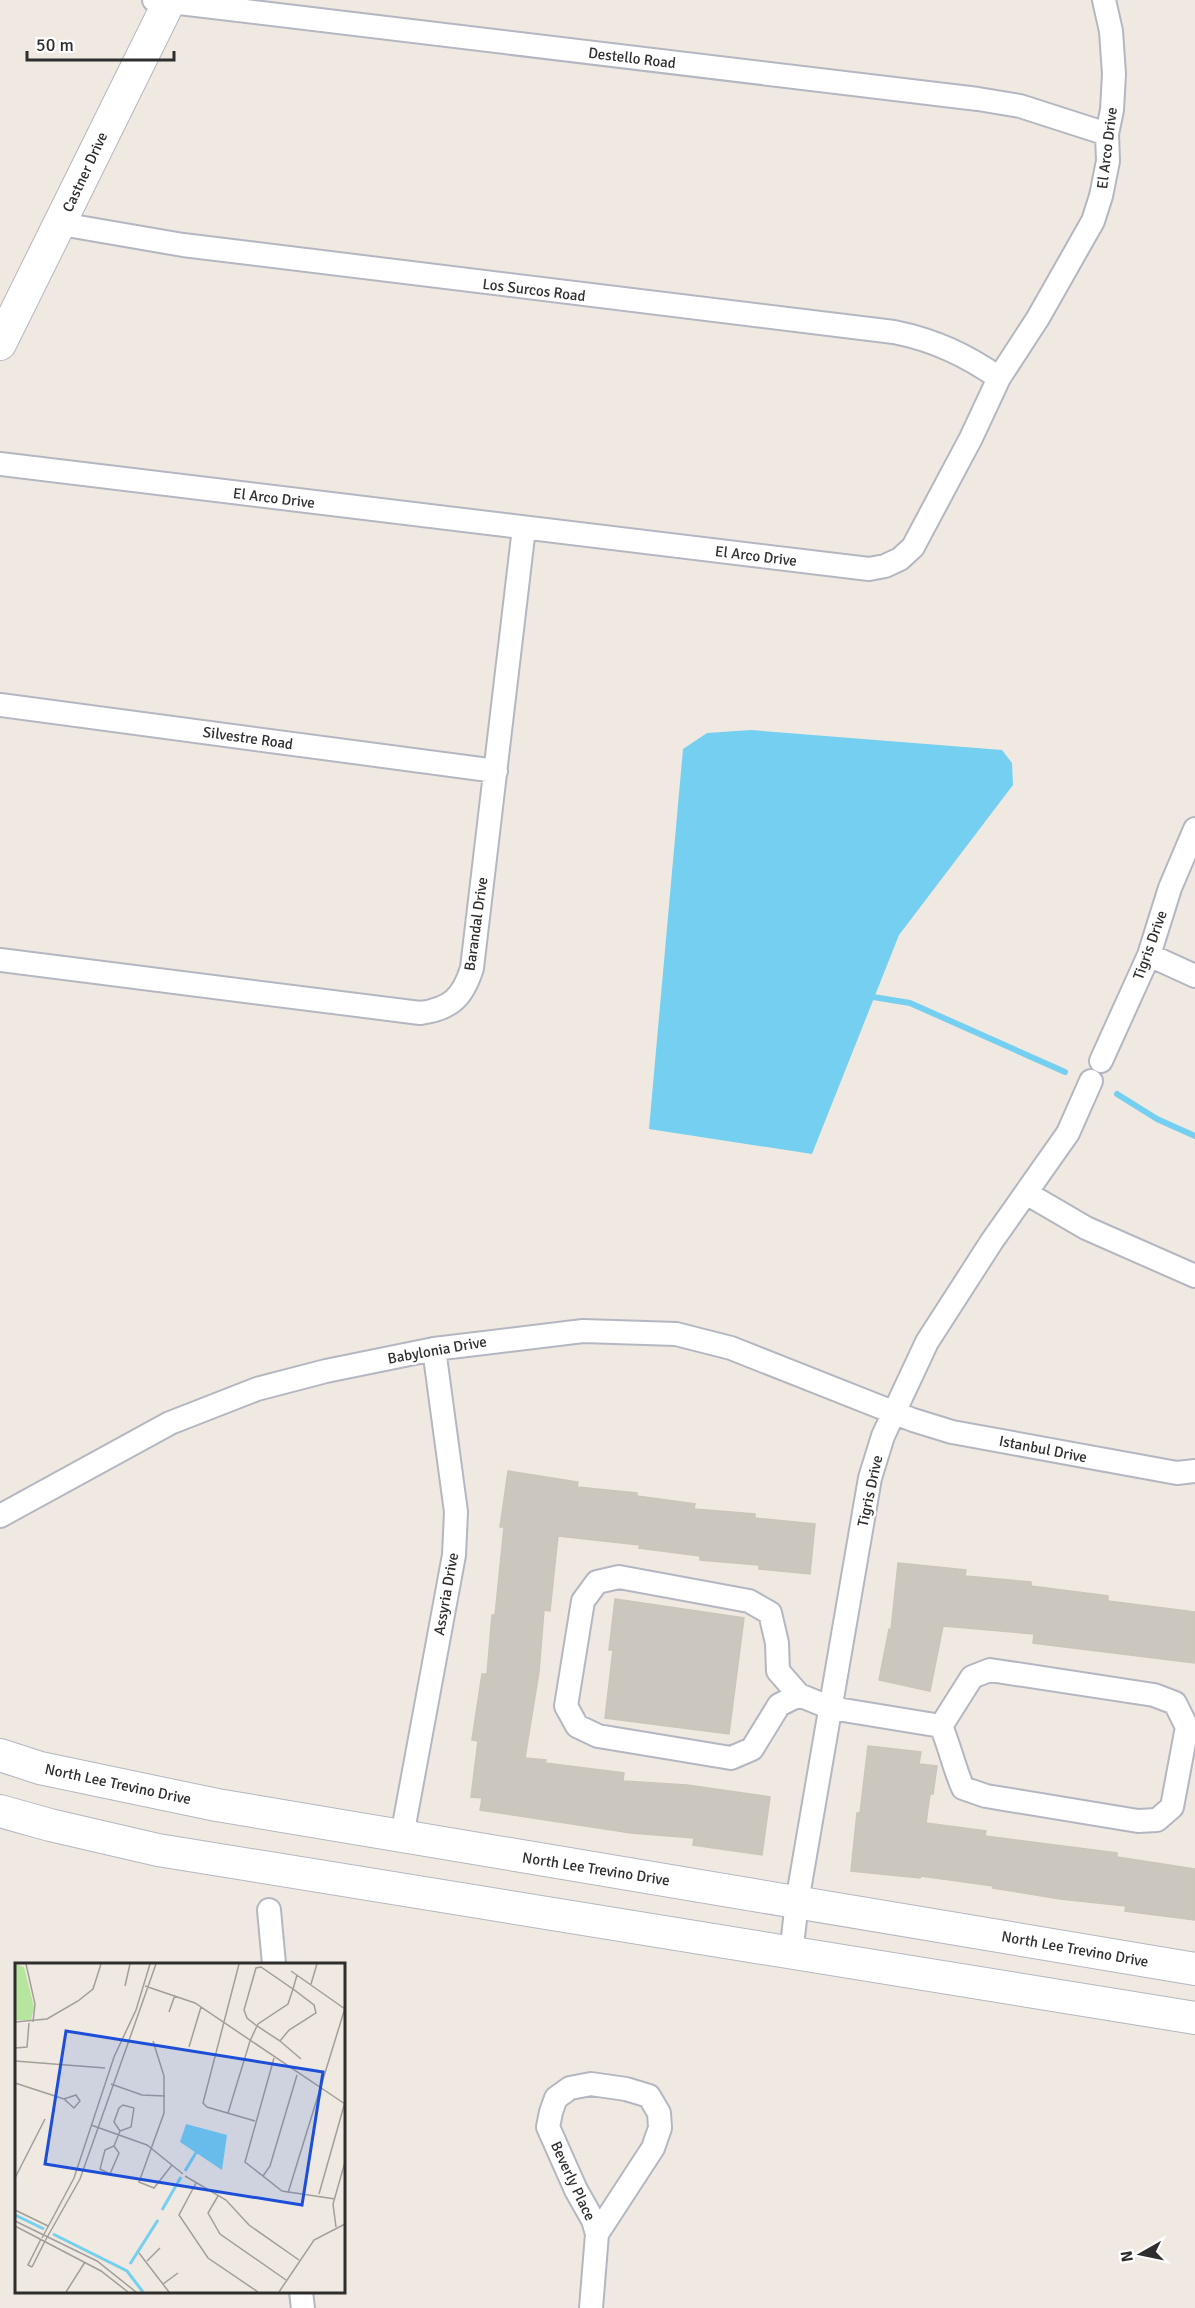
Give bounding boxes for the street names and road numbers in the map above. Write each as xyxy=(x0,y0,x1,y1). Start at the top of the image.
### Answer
street label: Destello Road xyxy=(587,44,677,72)
street label: El Arco Drive xyxy=(1093,106,1121,190)
street label: Castner Drive xyxy=(59,129,111,215)
street label: Los Surcos Road xyxy=(481,275,587,305)
street label: El Arco Drive xyxy=(232,484,316,512)
street label: El Arco Drive xyxy=(714,542,798,570)
street label: Silvestre Road xyxy=(202,723,294,753)
street label: Barandal Drive xyxy=(460,876,492,972)
street label: Tigris Drive xyxy=(1129,908,1171,982)
street label: Babylonia Drive xyxy=(386,1332,488,1368)
street label: Istanbul Drive xyxy=(997,1432,1089,1466)
street label: Tigris Drive xyxy=(854,1454,886,1528)
street label: Assyria Drive xyxy=(430,1551,462,1637)
street label: North Lee Trevino Drive xyxy=(43,1760,193,1808)
street label: North Lee Trevino Drive xyxy=(521,1848,671,1890)
street label: North Lee Trevino Drive xyxy=(1000,1927,1150,1971)
street label: Beverly Place xyxy=(547,2138,599,2224)

